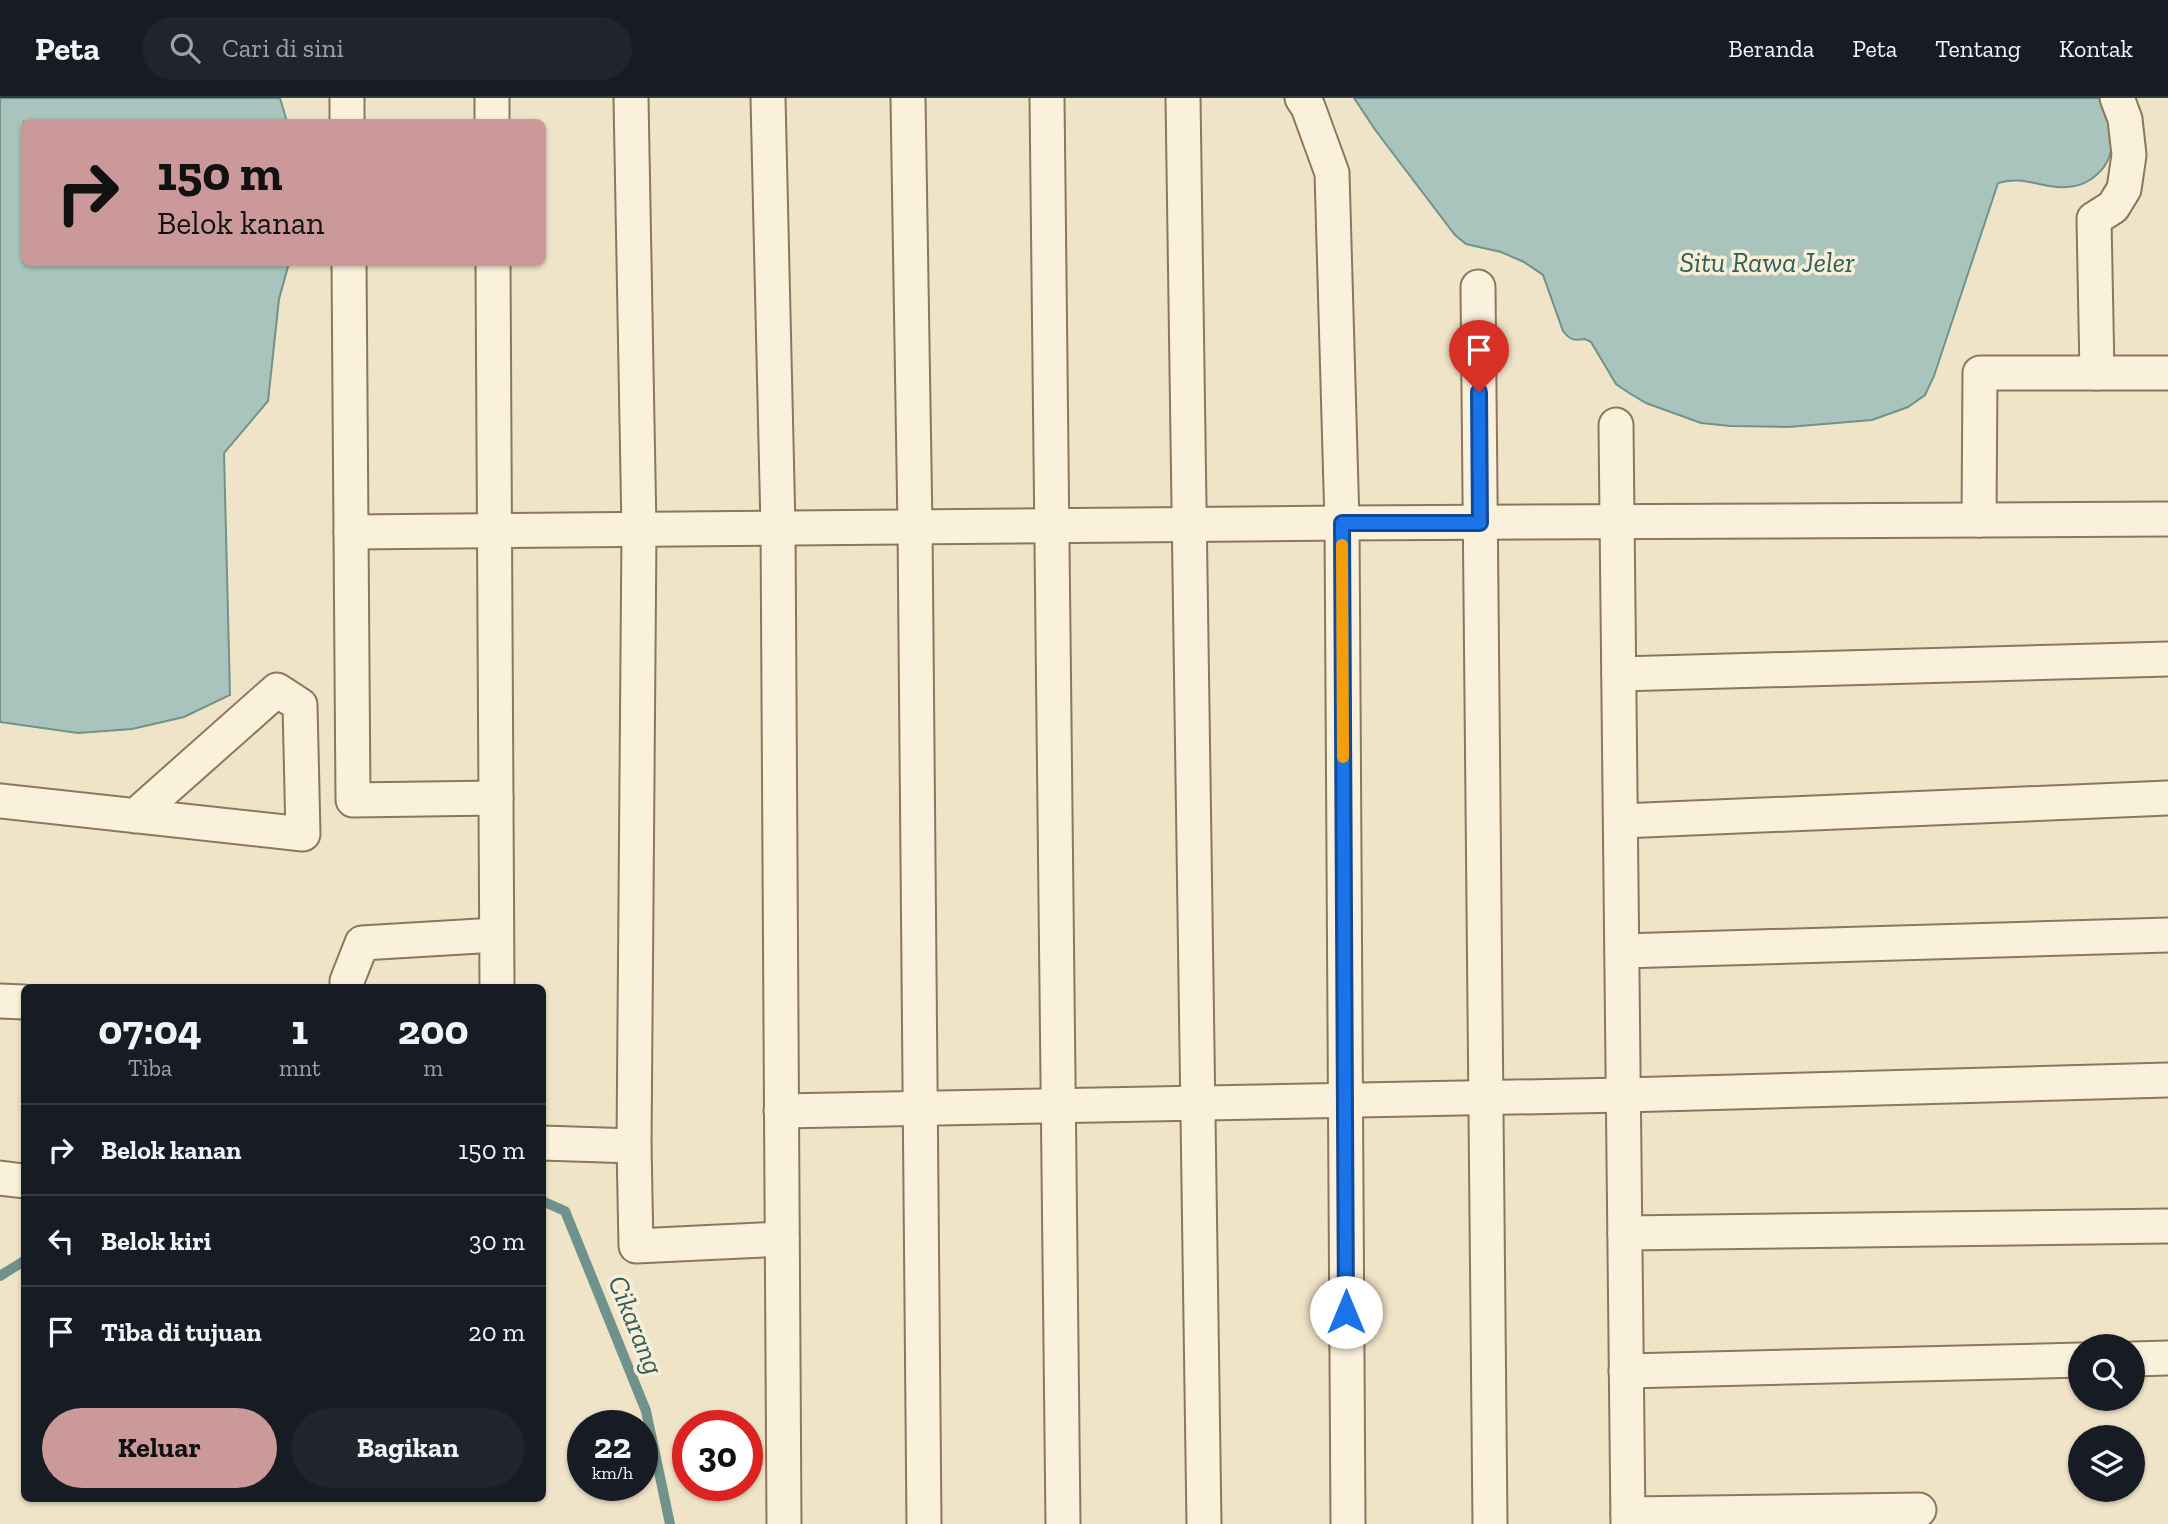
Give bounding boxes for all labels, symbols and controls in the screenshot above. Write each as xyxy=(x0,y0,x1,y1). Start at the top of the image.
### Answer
search box xyxy=(142,17,632,80)
text: Peta xyxy=(35,29,100,68)
icon: search xyxy=(166,29,204,67)
text: Cari di sini xyxy=(222,32,344,64)
text: Beranda xyxy=(1728,34,1814,63)
text: Peta xyxy=(1852,34,1897,63)
text: Tentang xyxy=(1935,34,2021,63)
text: Kontak xyxy=(2059,34,2133,63)
text: 150 m xyxy=(157,144,283,203)
icon: right xyxy=(42,147,133,238)
text: Belok kanan xyxy=(157,204,324,242)
water label: Situ Rawa Jeler xyxy=(1679,246,1855,279)
pin xyxy=(1449,320,1509,392)
icon: arrive xyxy=(1460,331,1498,369)
text: 07:04 xyxy=(98,1004,202,1055)
text: 1 xyxy=(291,1004,308,1055)
text: 200 xyxy=(398,1004,469,1055)
text: Tiba xyxy=(128,1054,172,1082)
text: mnt xyxy=(279,1054,321,1082)
text: m xyxy=(423,1054,443,1082)
icon: right xyxy=(42,1131,80,1169)
text: Belok kanan xyxy=(101,1134,242,1166)
text: 150 m xyxy=(458,1134,525,1166)
icon: left xyxy=(42,1222,80,1260)
text: Belok kiri xyxy=(101,1225,211,1257)
text: 30 m xyxy=(469,1225,525,1257)
water label: Cikarang xyxy=(601,1271,671,1380)
position arrow xyxy=(1309,1275,1383,1349)
icon: arrive xyxy=(42,1313,80,1351)
text: Tiba di tujuan xyxy=(101,1316,262,1348)
text: 20 m xyxy=(468,1316,525,1348)
map controls xyxy=(2068,1334,2145,1502)
button: search xyxy=(2068,1334,2145,1411)
button: Keluar xyxy=(42,1408,277,1488)
button: Bagikan xyxy=(291,1408,525,1488)
speed limit sign: 30 xyxy=(672,1410,763,1501)
text: 22 xyxy=(594,1425,631,1467)
button: layers xyxy=(2068,1425,2145,1502)
text: km/h xyxy=(592,1462,633,1484)

